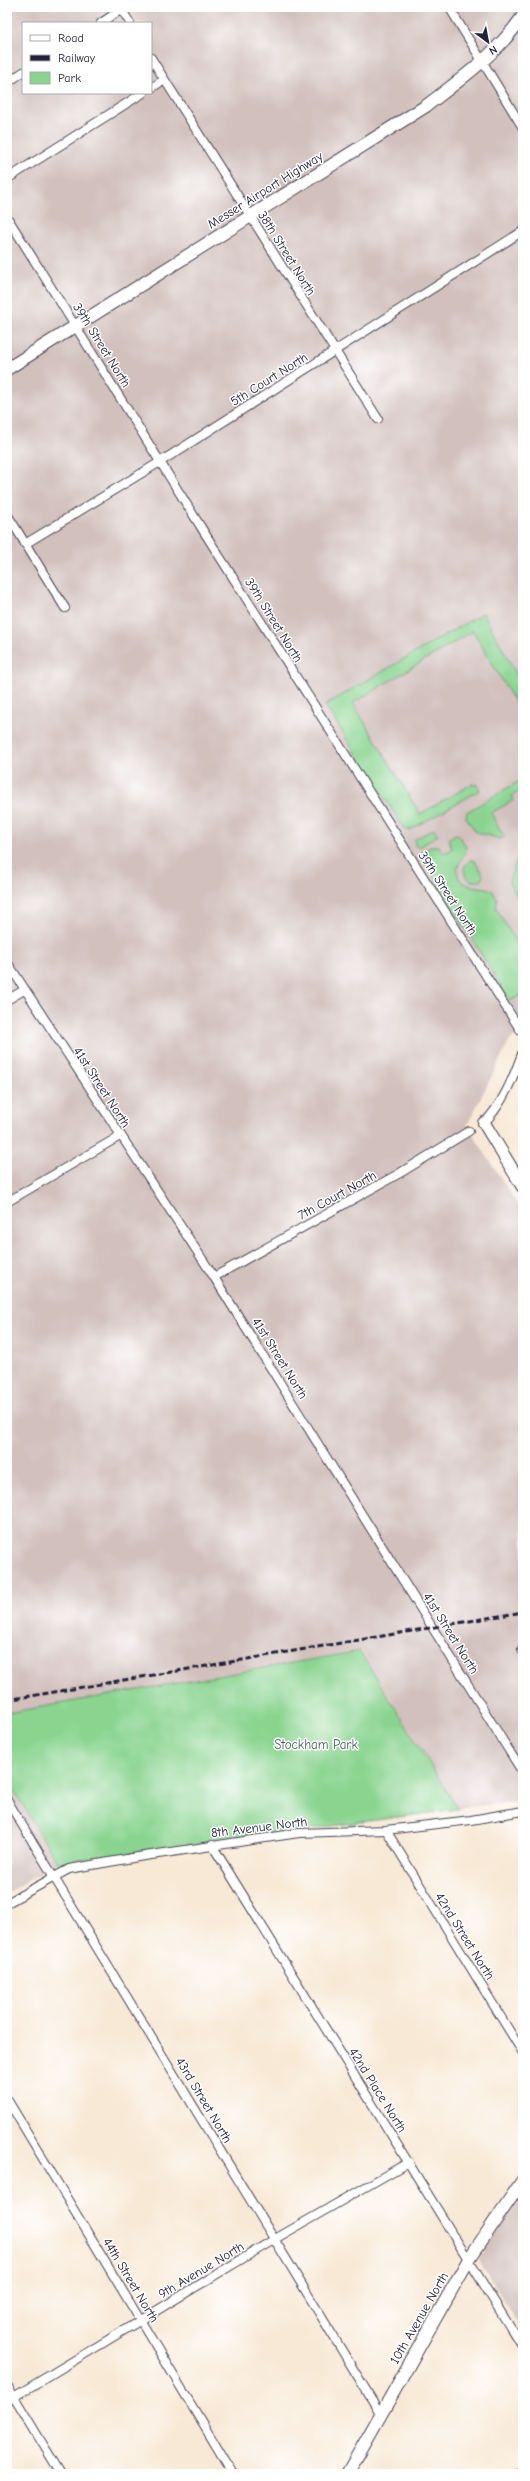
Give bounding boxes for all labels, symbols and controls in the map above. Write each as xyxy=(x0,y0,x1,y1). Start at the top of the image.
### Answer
legend xyxy=(22,22,152,94)
north arrow xyxy=(468,22,508,62)
text: Road xyxy=(58,31,84,45)
text: N xyxy=(487,43,500,57)
text: Railway xyxy=(58,51,96,65)
text: Park xyxy=(58,71,81,85)
street label: Messer Airport Highway xyxy=(205,148,326,232)
street label: 38th Street North xyxy=(255,208,319,298)
street label: 39th Street North xyxy=(70,300,134,390)
street label: 5th Court North xyxy=(228,349,310,409)
street label: 39th Street North xyxy=(242,575,306,665)
street label: 39th Street North xyxy=(415,848,481,938)
street label: 41st Street North xyxy=(70,1044,134,1130)
street label: 7th Court North xyxy=(295,1167,379,1223)
street label: 41st Street North xyxy=(249,1315,311,1401)
street label: 41st Street North xyxy=(420,1590,482,1676)
park label: Stockham Park xyxy=(274,1737,359,1752)
street label: 8th Avenue North xyxy=(210,1814,308,1840)
street label: 42nd Street North xyxy=(432,1890,498,1982)
street label: 42nd Place North xyxy=(346,2045,410,2135)
street label: 43rd Street North xyxy=(173,2055,235,2145)
street label: 44th Street North xyxy=(100,2235,162,2325)
street label: 9th Avenue North xyxy=(156,2239,247,2301)
street label: 10th Avenue North xyxy=(387,2269,451,2366)

